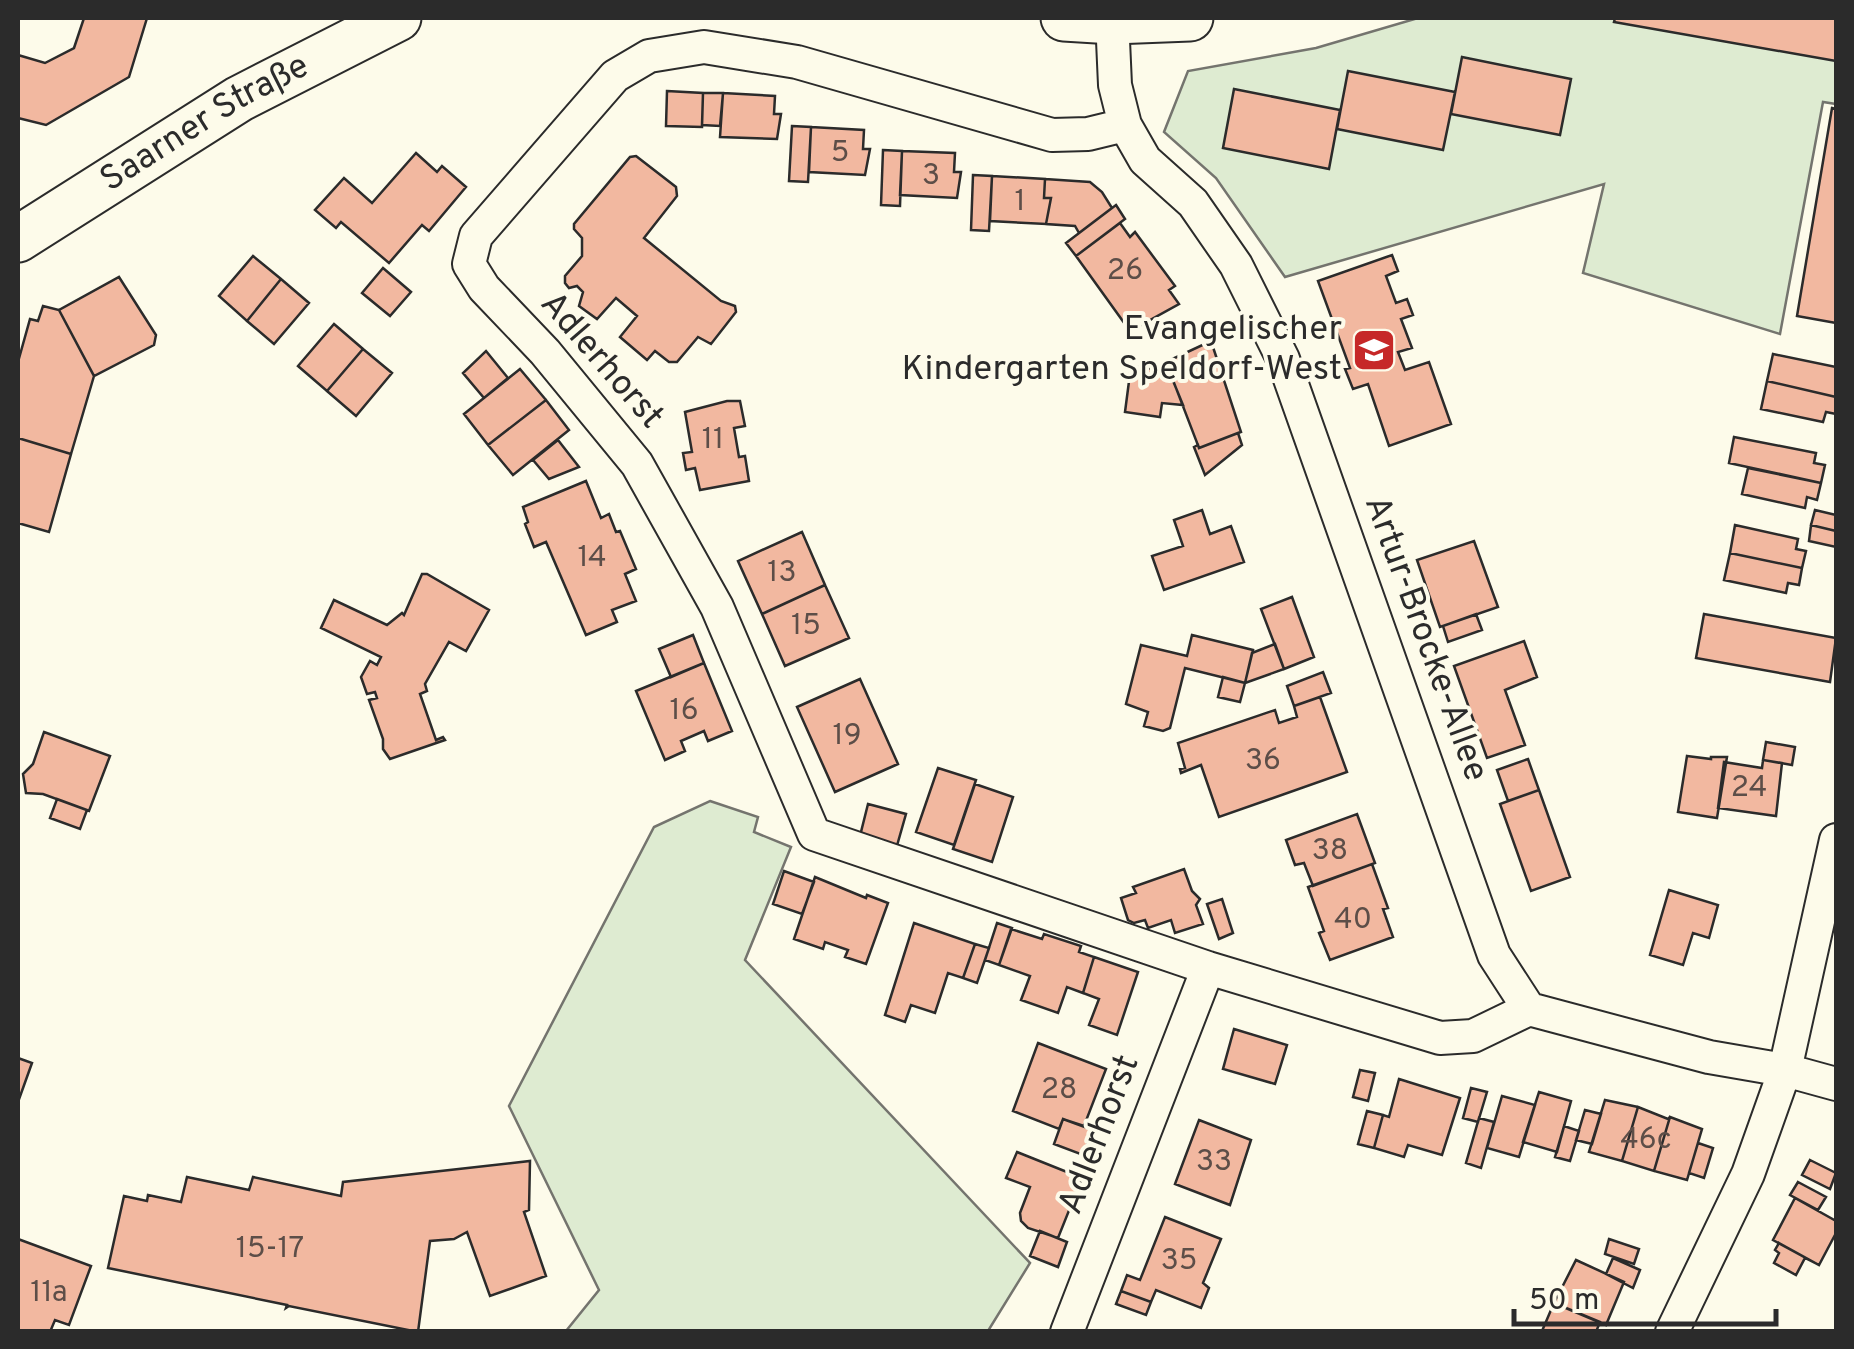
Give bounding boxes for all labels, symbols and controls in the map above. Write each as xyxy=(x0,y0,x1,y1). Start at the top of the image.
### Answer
street label: Saarner Straße xyxy=(93,45,317,203)
house number: 5 xyxy=(831,135,849,172)
house number: 3 xyxy=(922,158,940,195)
house number: 1 xyxy=(1014,184,1026,221)
house number: 26 xyxy=(1107,253,1143,290)
street label: Adlerhorst xyxy=(530,284,672,438)
place label: Evangelischer Kindergarten Speldorf-West xyxy=(901,308,1342,392)
school or university icon: Evangelischer Kindergarten Speldorf-West xyxy=(1351,327,1397,373)
house number: 11 xyxy=(702,422,724,459)
street label: Artur-Brocke-Allee xyxy=(1353,490,1497,788)
house number: 14 xyxy=(577,540,607,577)
house number: 13 xyxy=(767,555,797,592)
house number: 15 xyxy=(791,608,821,645)
house number: 16 xyxy=(669,693,699,730)
house number: 19 xyxy=(832,718,862,755)
house number: 36 xyxy=(1245,743,1281,780)
house number: 24 xyxy=(1731,770,1767,807)
house number: 38 xyxy=(1312,833,1348,870)
house number: 40 xyxy=(1334,902,1372,939)
street label: Adlerhorst xyxy=(1050,1049,1150,1221)
house number: 28 xyxy=(1041,1072,1077,1109)
house number: 46c xyxy=(1620,1122,1672,1159)
house number: 33 xyxy=(1196,1144,1232,1181)
house number: 15-17 xyxy=(236,1231,304,1268)
house number: 35 xyxy=(1161,1243,1197,1280)
scale bar xyxy=(1514,1264,1776,1326)
house number: 11a xyxy=(30,1275,68,1312)
text: 50 m xyxy=(1529,1283,1599,1320)

